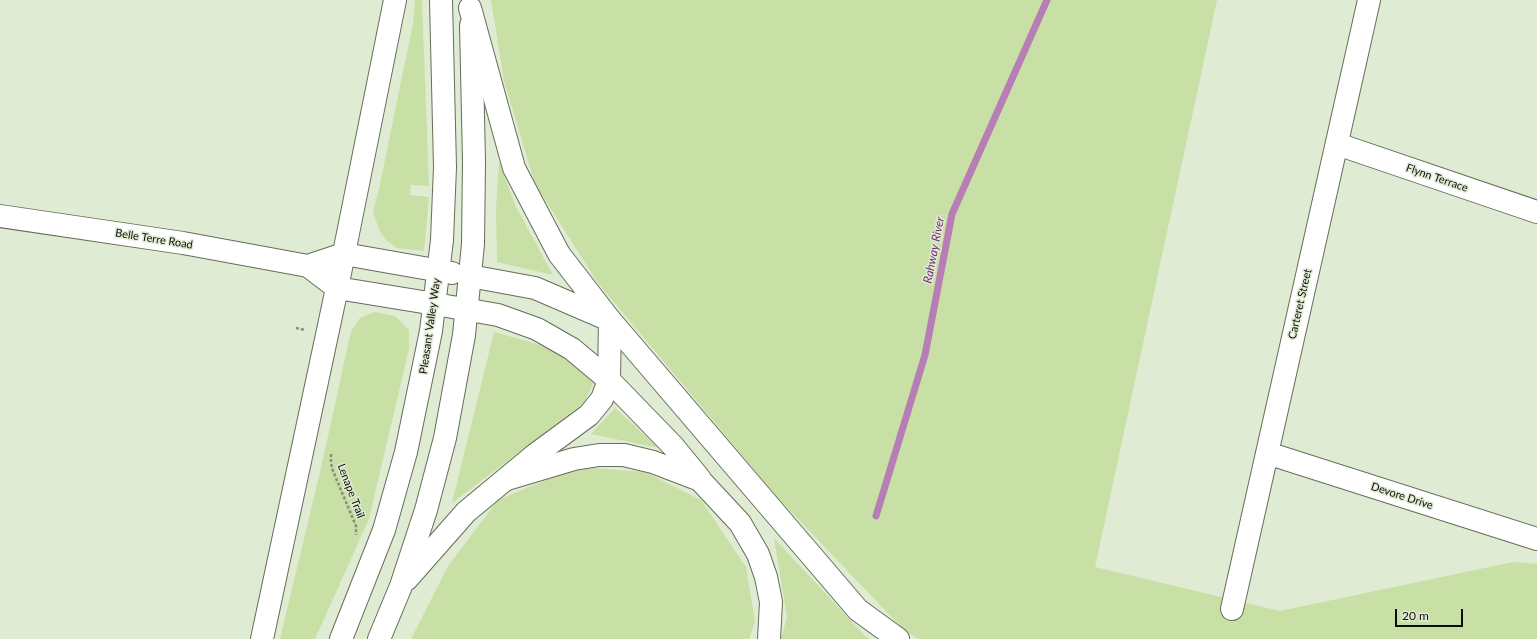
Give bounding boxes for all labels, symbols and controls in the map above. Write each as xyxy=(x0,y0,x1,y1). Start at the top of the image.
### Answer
street label: Flynn Terrace xyxy=(1404,161,1470,195)
water label: Rahway River xyxy=(920,215,948,285)
street label: Belle Terre Road xyxy=(114,226,194,252)
street label: Carteret Street xyxy=(1285,268,1315,340)
street label: Pleasant Valley Way xyxy=(417,277,443,375)
street label: Lenape Trail xyxy=(335,462,367,520)
street label: Devore Drive xyxy=(1369,480,1435,512)
scale bar xyxy=(1397,601,1465,627)
text: 20 m xyxy=(1402,608,1429,623)

